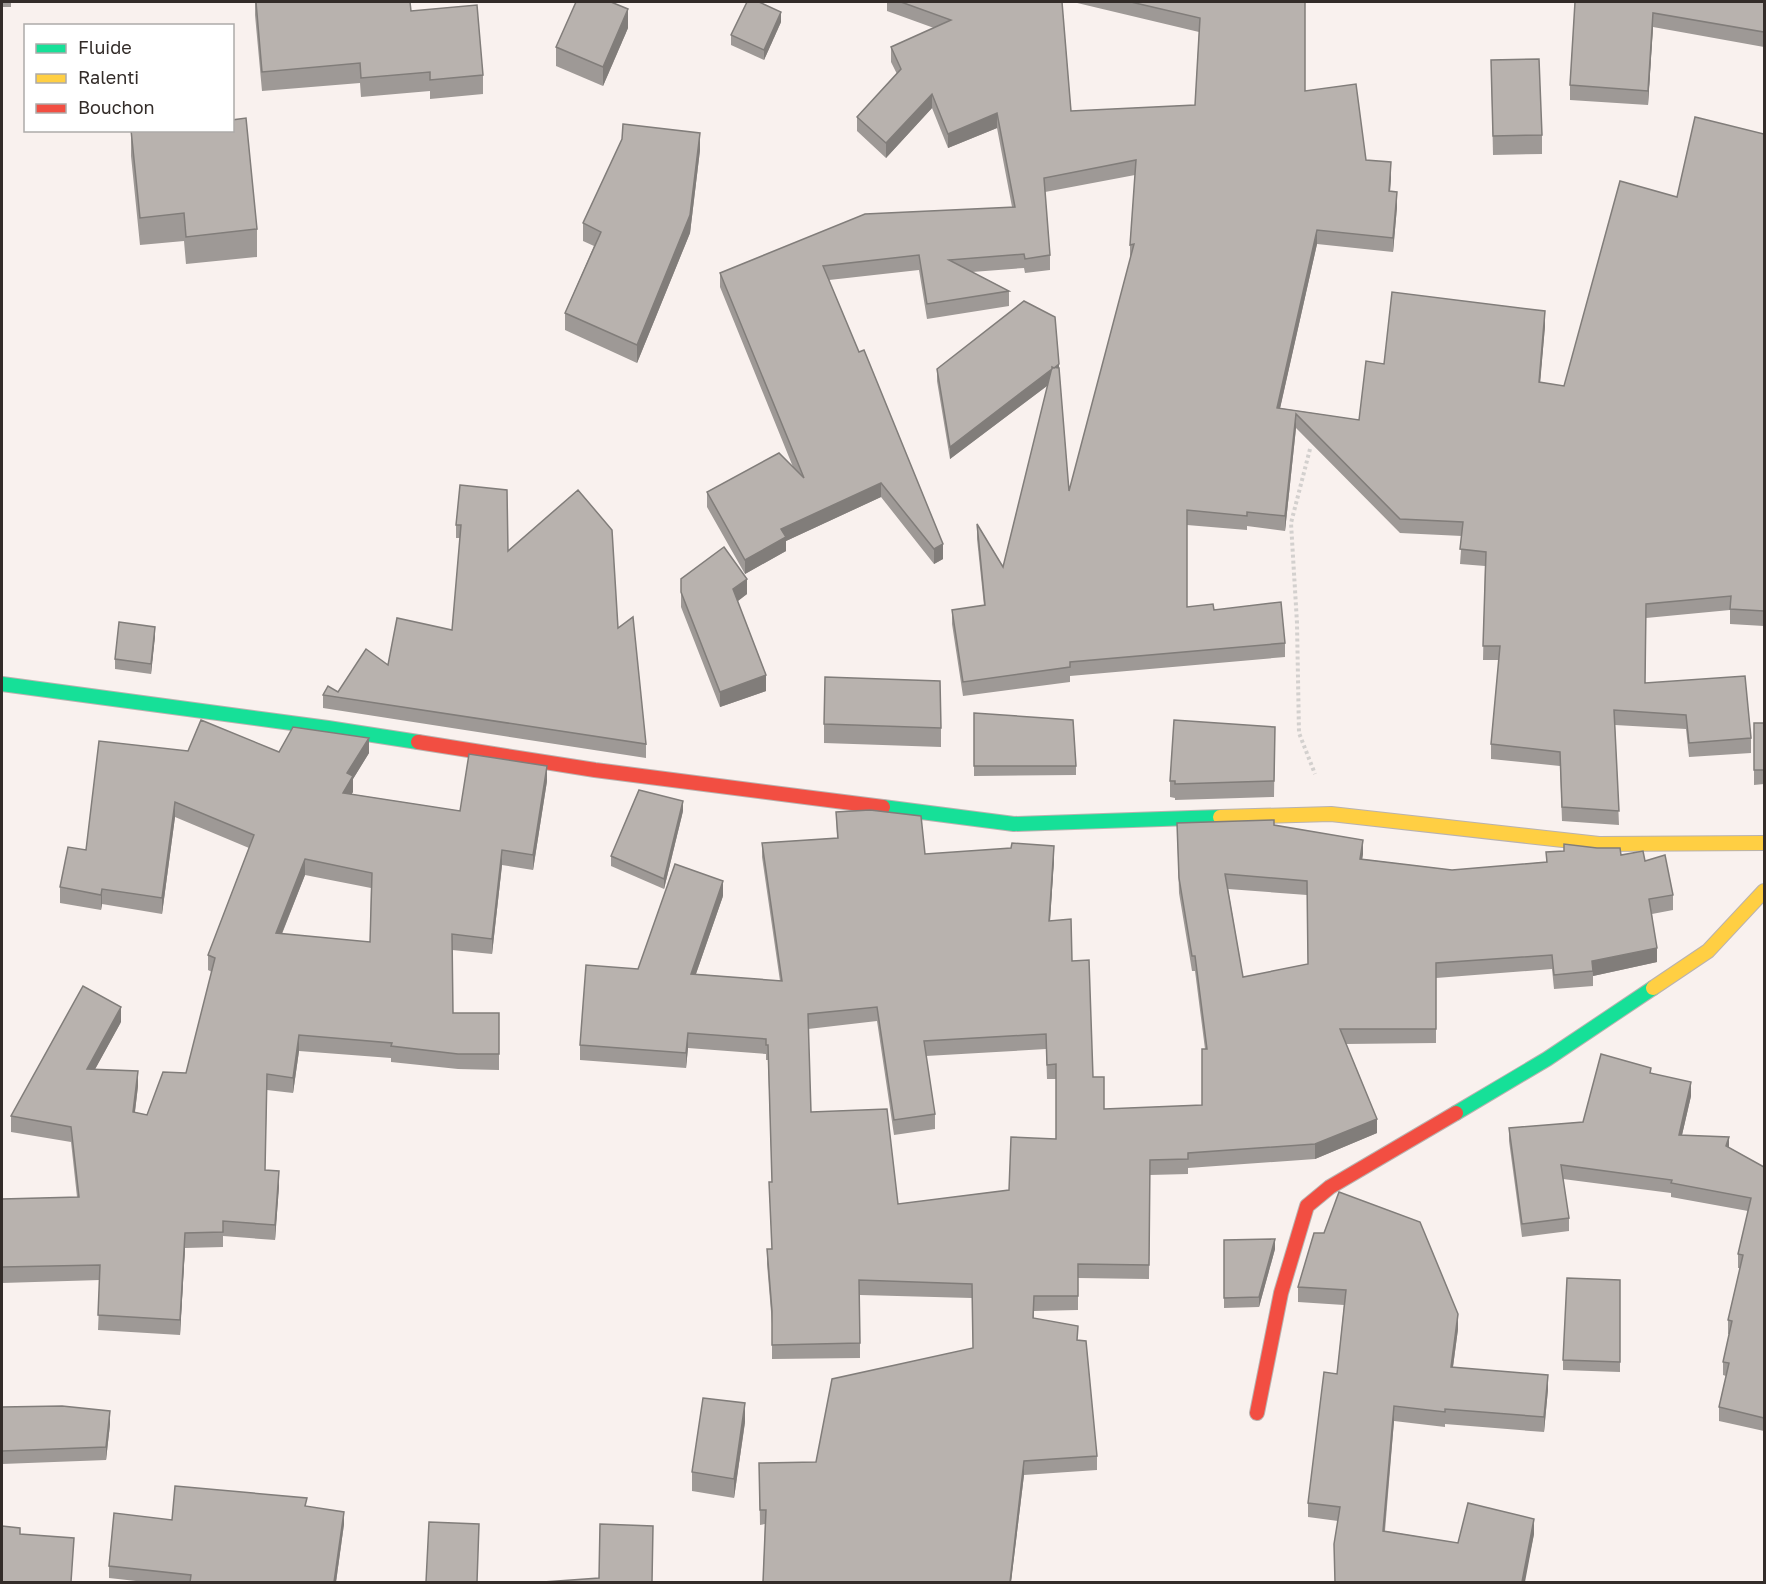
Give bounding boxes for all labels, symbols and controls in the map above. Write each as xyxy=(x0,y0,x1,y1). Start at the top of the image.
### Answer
legend xyxy=(24,24,234,132)
text: Fluide xyxy=(78,36,132,58)
text: Ralenti xyxy=(78,66,139,88)
text: Bouchon xyxy=(78,96,155,118)

